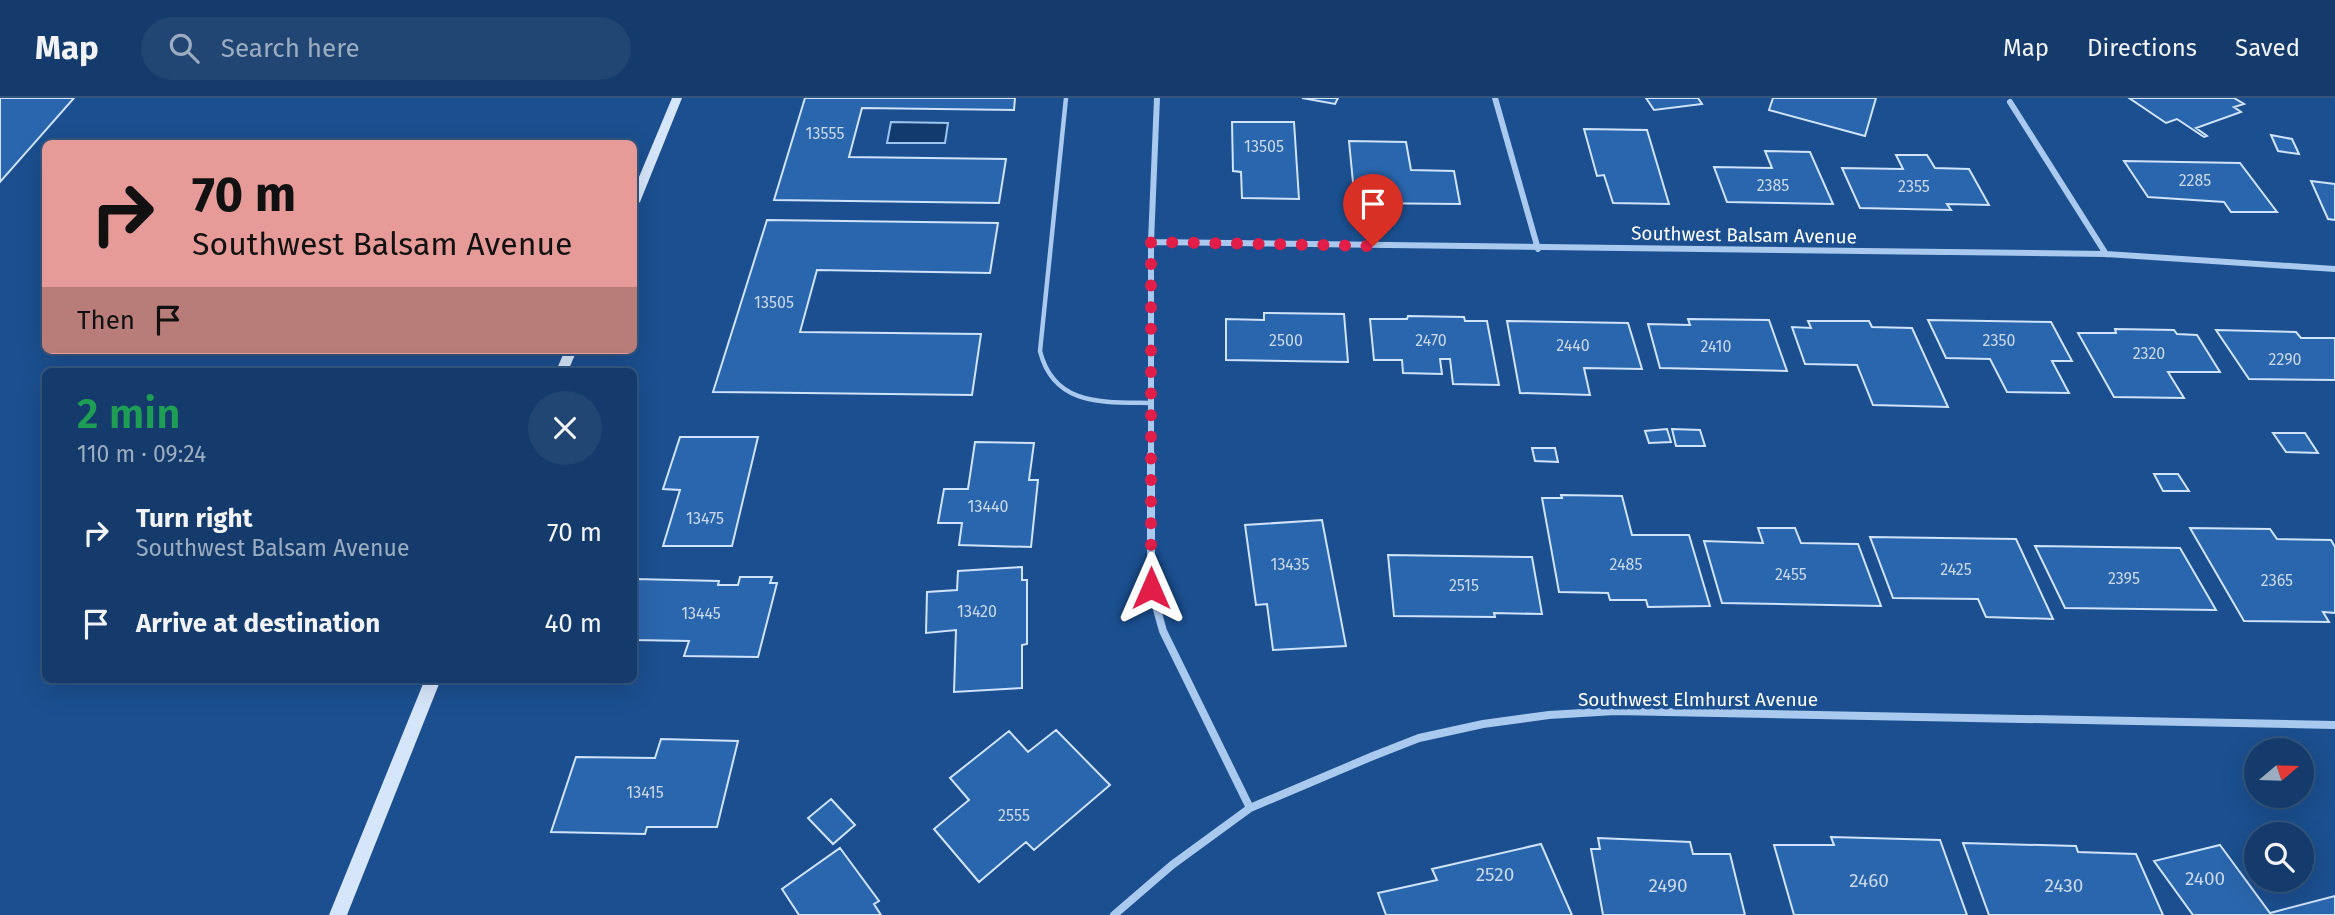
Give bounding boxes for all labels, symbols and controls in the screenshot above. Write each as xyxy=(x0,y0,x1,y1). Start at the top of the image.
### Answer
search box xyxy=(141,17,631,80)
text: Map xyxy=(35,28,99,68)
icon: search xyxy=(165,29,203,67)
text: Search here xyxy=(221,33,360,64)
text: Map xyxy=(2003,34,2049,62)
text: Directions xyxy=(2087,34,2197,62)
text: Saved xyxy=(2235,34,2300,62)
house number: 13555 xyxy=(806,124,844,143)
house number: 13505 xyxy=(1244,137,1284,156)
text: 70 m xyxy=(192,165,296,224)
icon: right xyxy=(77,168,168,259)
house number: 2285 xyxy=(2179,171,2211,190)
pin xyxy=(1343,174,1403,246)
house number: 2385 xyxy=(1757,176,1789,195)
house number: 2355 xyxy=(1898,177,1930,196)
icon: arrive xyxy=(1354,185,1392,223)
street label: Southwest Balsam Avenue xyxy=(1631,222,1857,248)
text: Southwest Balsam Avenue xyxy=(192,225,572,263)
house number: 13505 xyxy=(754,293,794,312)
icon: arrive xyxy=(149,301,187,339)
text: Then xyxy=(77,305,135,336)
house number: 2500 xyxy=(1269,331,1303,350)
house number: 2470 xyxy=(1415,331,1447,350)
house number: 2350 xyxy=(1983,331,2015,350)
house number: 2440 xyxy=(1556,336,1590,355)
house number: 2410 xyxy=(1701,337,1732,356)
house number: 2320 xyxy=(2133,344,2165,363)
house number: 2290 xyxy=(2268,350,2302,369)
text: 2 min xyxy=(77,389,181,439)
button: close xyxy=(528,391,602,465)
text: 110 m · 09:24 xyxy=(77,440,206,468)
house number: 13440 xyxy=(968,497,1008,516)
text: Turn right xyxy=(136,503,253,534)
house number: 13475 xyxy=(686,509,724,528)
icon: right xyxy=(77,514,115,552)
text: 70 m xyxy=(547,517,602,548)
text: Southwest Balsam Avenue xyxy=(136,534,409,562)
position arrow xyxy=(1114,551,1188,625)
house number: 13435 xyxy=(1270,555,1310,574)
house number: 2485 xyxy=(1610,555,1642,574)
house number: 2425 xyxy=(1940,560,1972,579)
house number: 2455 xyxy=(1775,565,1807,584)
house number: 2395 xyxy=(2108,569,2140,588)
house number: 2365 xyxy=(2261,571,2293,590)
house number: 2515 xyxy=(1449,576,1479,595)
house number: 13420 xyxy=(957,602,997,621)
house number: 13445 xyxy=(681,604,721,623)
icon: arrive xyxy=(77,605,115,643)
text: Arrive at destination xyxy=(136,608,380,639)
text: 40 m xyxy=(544,608,602,639)
street label: Southwest Elmhurst Avenue xyxy=(1578,688,1818,711)
north arrow xyxy=(2244,738,2314,808)
map controls xyxy=(2244,738,2314,892)
house number: 13415 xyxy=(626,783,664,802)
house number: 2555 xyxy=(998,806,1030,825)
button: search xyxy=(2244,822,2314,892)
house number: 2520 xyxy=(1476,863,1514,886)
house number: 2400 xyxy=(2185,867,2225,890)
house number: 2460 xyxy=(1849,869,1889,892)
house number: 2490 xyxy=(1648,874,1688,897)
house number: 2430 xyxy=(2045,874,2083,897)

